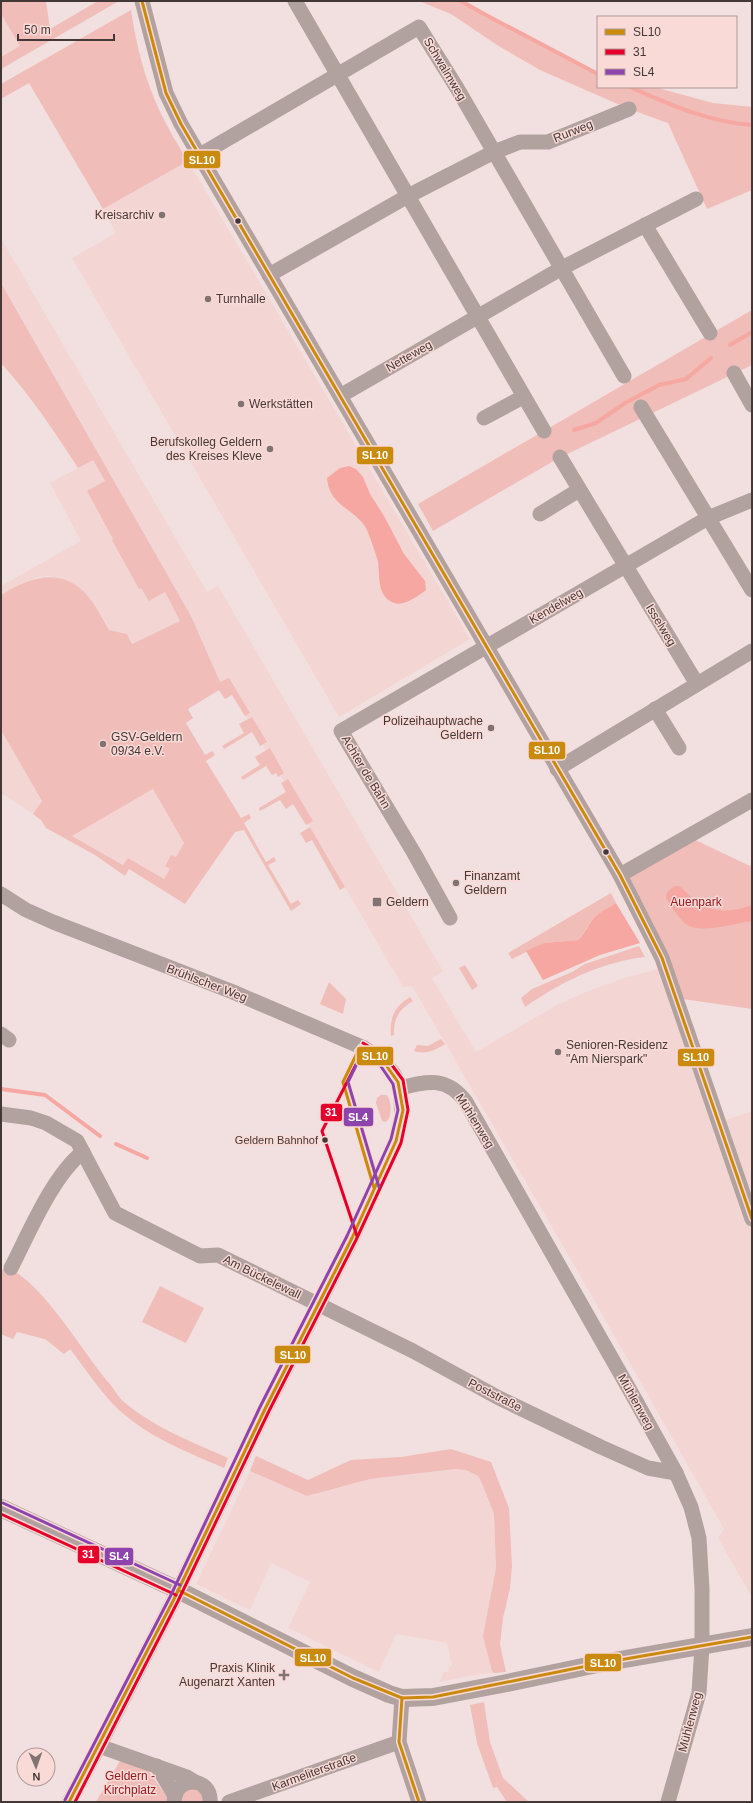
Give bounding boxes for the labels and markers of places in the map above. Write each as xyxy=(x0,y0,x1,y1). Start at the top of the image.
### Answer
place label: Kreisarchiv xyxy=(95,208,154,222)
marker: Kreisarchiv xyxy=(157,210,167,220)
unlabelled marker xyxy=(233,216,243,226)
place label: Turnhalle xyxy=(216,292,266,306)
marker: Turnhalle xyxy=(203,294,213,304)
place label: Werkstätten xyxy=(249,397,313,411)
marker: Werkstätten xyxy=(236,399,246,409)
place label: Berufskolleg Geldern des Kreises Kleve xyxy=(150,435,262,463)
marker: Berufskolleg Geldern des Kreises Kleve xyxy=(265,444,275,454)
place label: Polizeihauptwache Geldern xyxy=(383,714,483,742)
marker: Polizeihauptwache Geldern xyxy=(486,723,496,733)
place label: GSV-Geldern 09/34 e.V. xyxy=(111,730,182,758)
marker: GSV-Geldern 09/34 e.V. xyxy=(98,739,108,749)
unlabelled marker xyxy=(601,847,611,857)
place label: Finanzamt Geldern xyxy=(464,869,521,897)
marker: Finanzamt Geldern xyxy=(451,878,461,888)
place label: Geldern xyxy=(386,895,429,909)
marker: Geldern xyxy=(371,896,383,908)
place label: Senioren-Residenz "Am Nierspark" xyxy=(566,1038,668,1066)
marker: Senioren-Residenz "Am Nierspark" xyxy=(553,1047,563,1057)
place label: Geldern Bahnhof xyxy=(235,1134,319,1146)
marker: Geldern Bahnhof xyxy=(320,1135,330,1145)
place label: Praxis Klinik Augenarzt Xanten xyxy=(179,1661,276,1689)
marker: Praxis Klinik Augenarzt Xanten xyxy=(278,1669,290,1681)

